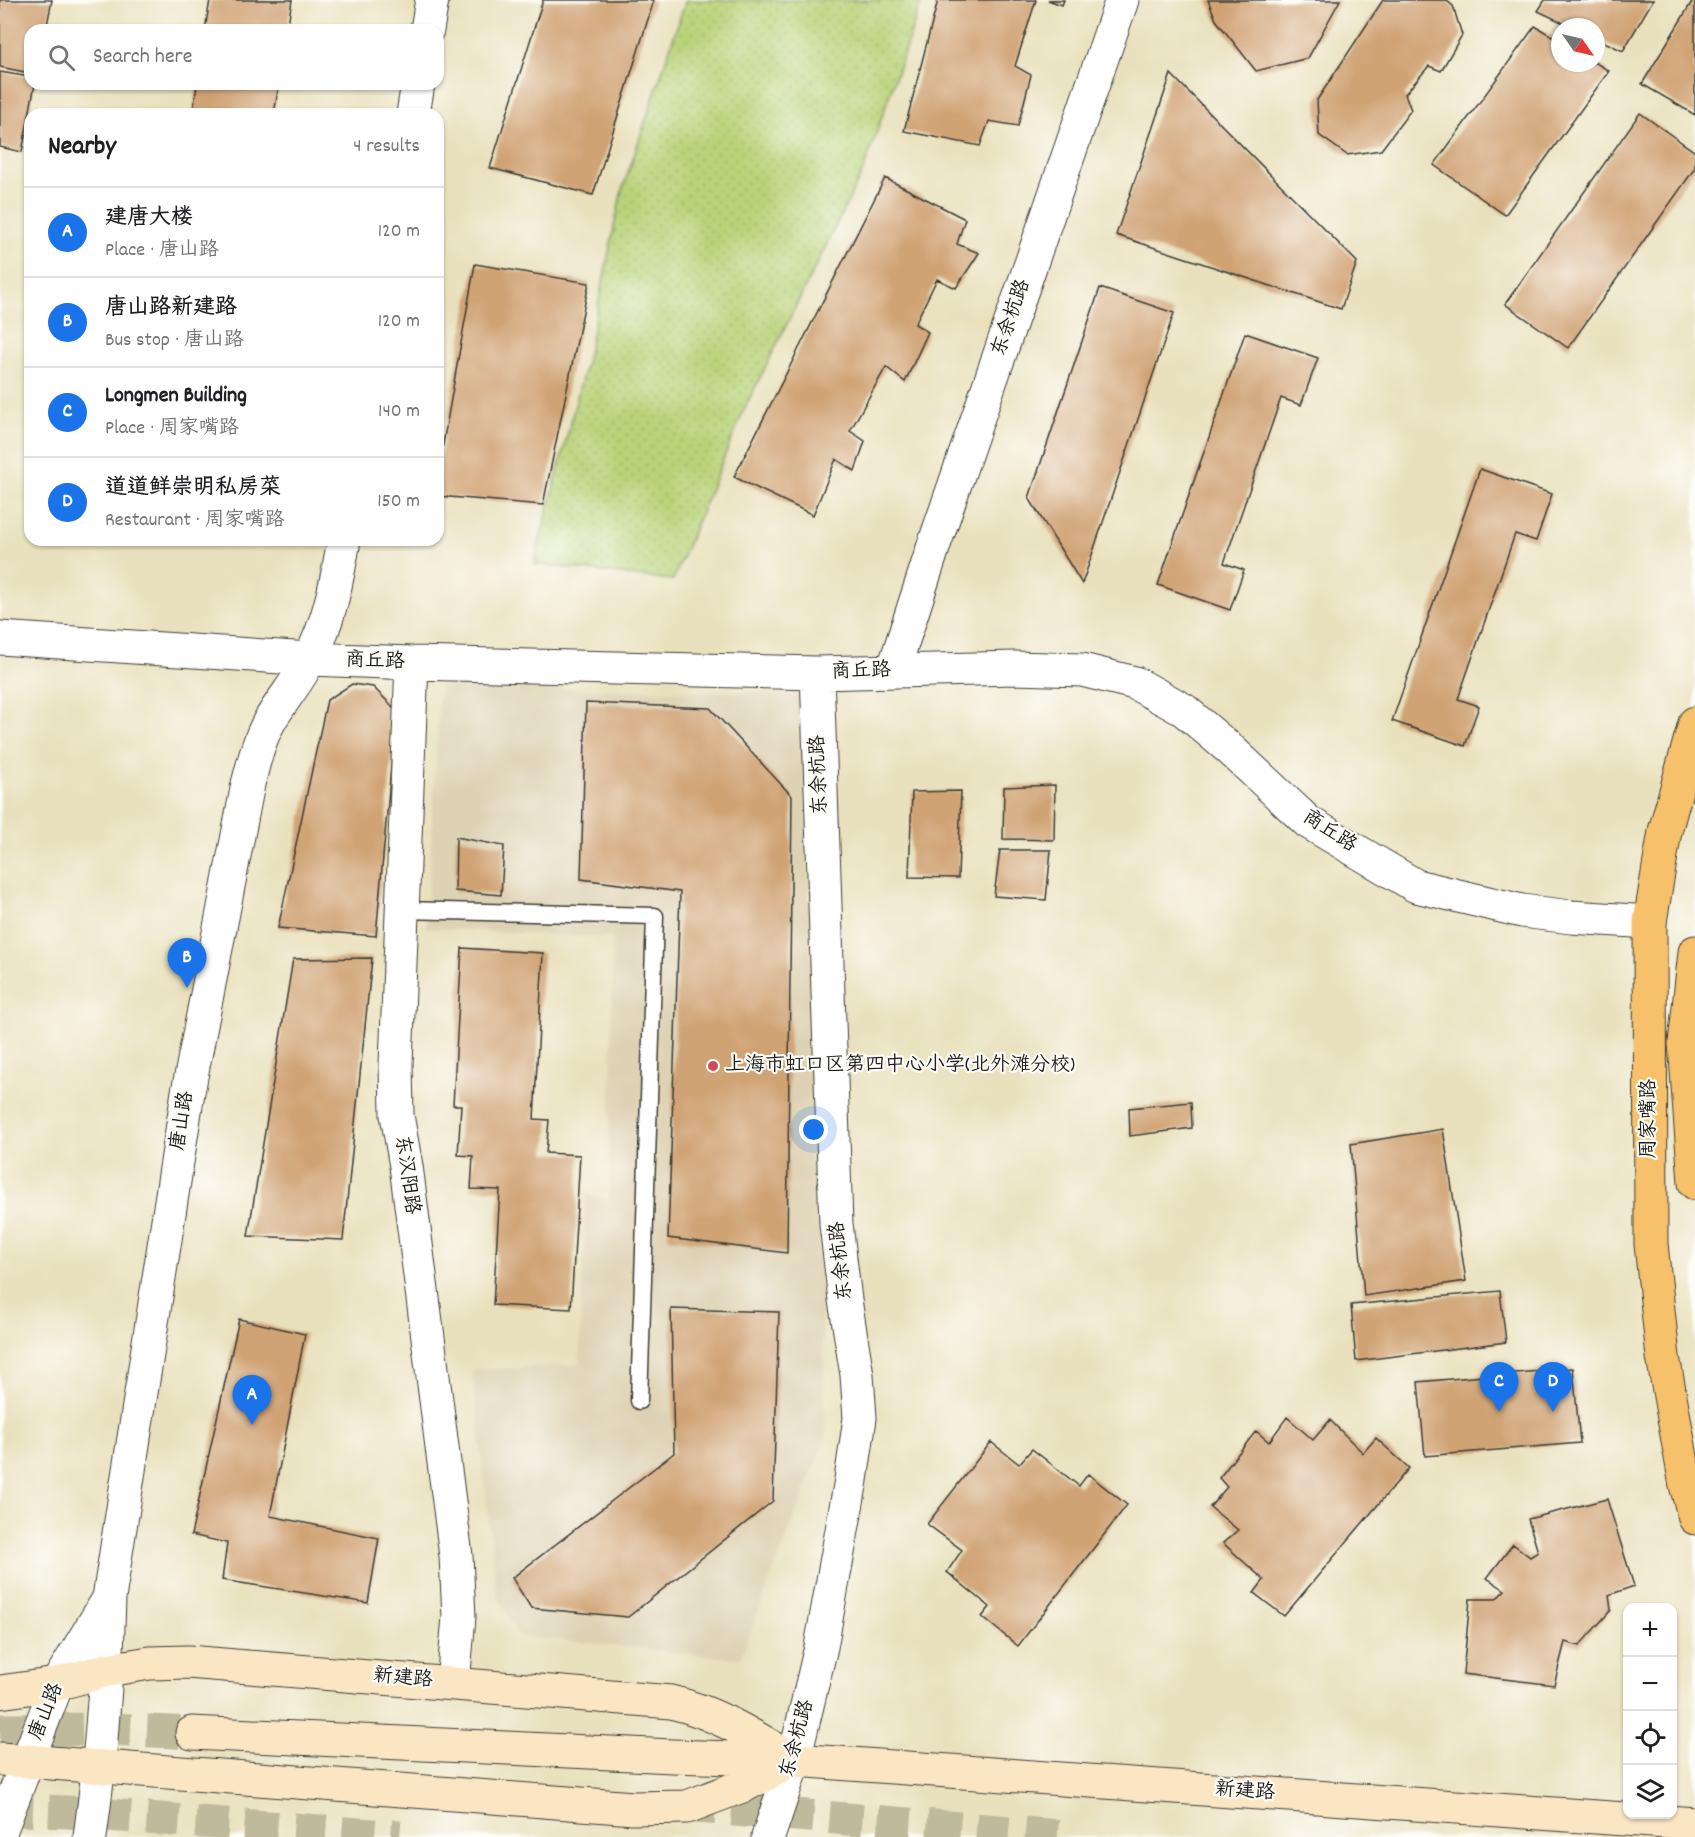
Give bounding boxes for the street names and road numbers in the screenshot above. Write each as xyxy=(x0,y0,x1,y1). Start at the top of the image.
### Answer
street label: 东余杭路 xyxy=(986,275,1039,360)
street label: 商丘路 xyxy=(345,647,406,677)
street label: 商丘路 xyxy=(831,657,892,687)
street label: 东余杭路 xyxy=(805,734,835,815)
street label: 商丘路 xyxy=(1296,804,1363,861)
street label: 周家嘴路 xyxy=(1636,1078,1664,1159)
street label: 唐山路 xyxy=(164,1088,202,1153)
street label: 东汉阳路 xyxy=(387,1133,426,1218)
street label: 东余杭路 xyxy=(824,1219,860,1302)
street label: 新建路 xyxy=(372,1662,435,1696)
street label: 唐山路 xyxy=(23,1678,72,1745)
street label: 东余杭路 xyxy=(774,1696,822,1781)
street label: 新建路 xyxy=(1214,1776,1277,1808)

